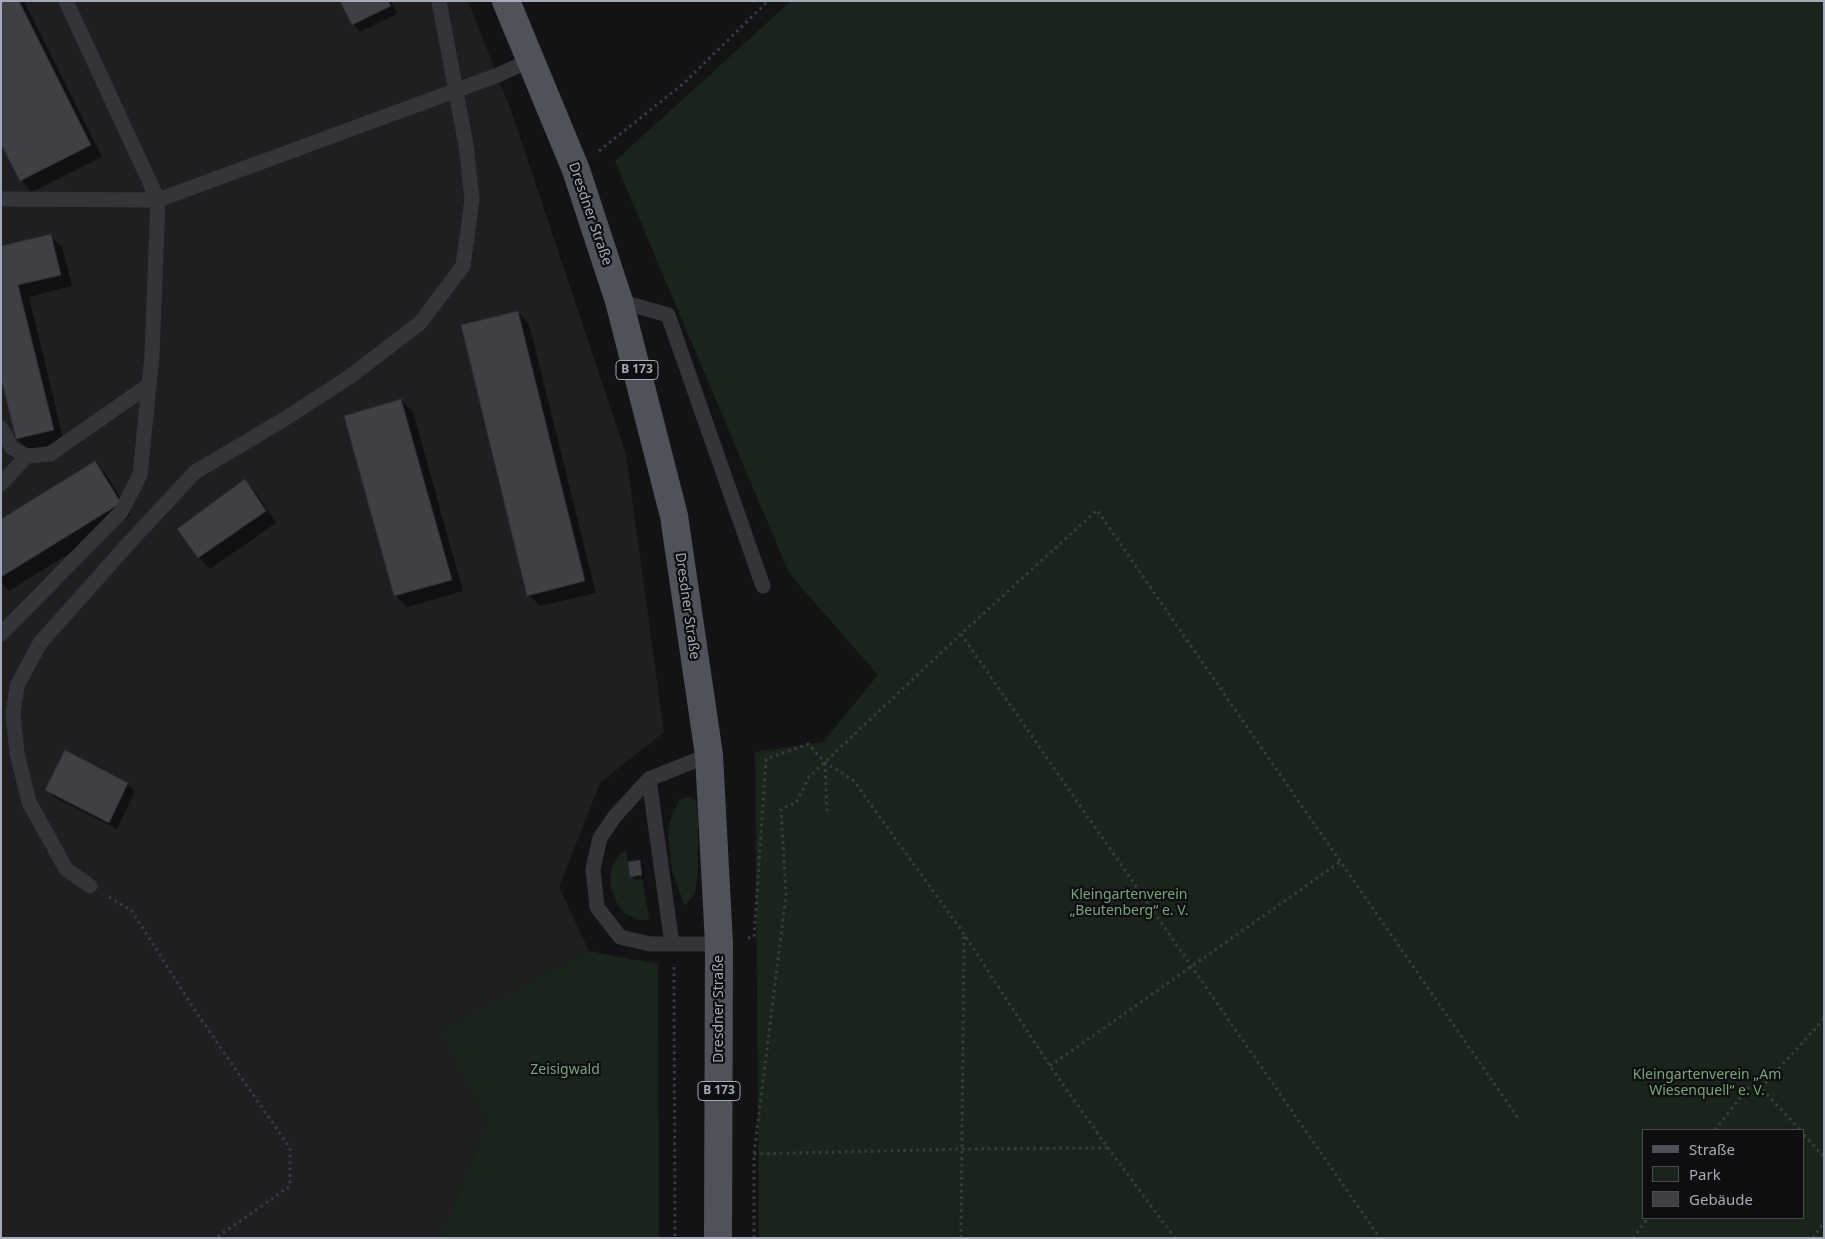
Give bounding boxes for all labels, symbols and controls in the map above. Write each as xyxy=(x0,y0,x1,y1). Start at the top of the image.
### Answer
street label: Dresdner Straße xyxy=(565,160,615,268)
road number: B 173 xyxy=(616,360,658,380)
street label: Dresdner Straße xyxy=(671,551,703,661)
park label: Kleingartenverein „Beutenberg“ e. V. xyxy=(1069,887,1189,920)
street label: Dresdner Straße xyxy=(711,955,727,1063)
park label: Zeisigwald xyxy=(530,1062,600,1078)
park label: Kleingartenverein „Am Wiesenquell“ e. V. xyxy=(1633,1067,1781,1100)
road number: B 173 xyxy=(698,1082,740,1100)
legend xyxy=(1642,1129,1805,1219)
text: Straße xyxy=(1689,1139,1735,1159)
text: Park xyxy=(1689,1164,1721,1184)
text: Gebäude xyxy=(1689,1189,1753,1209)

